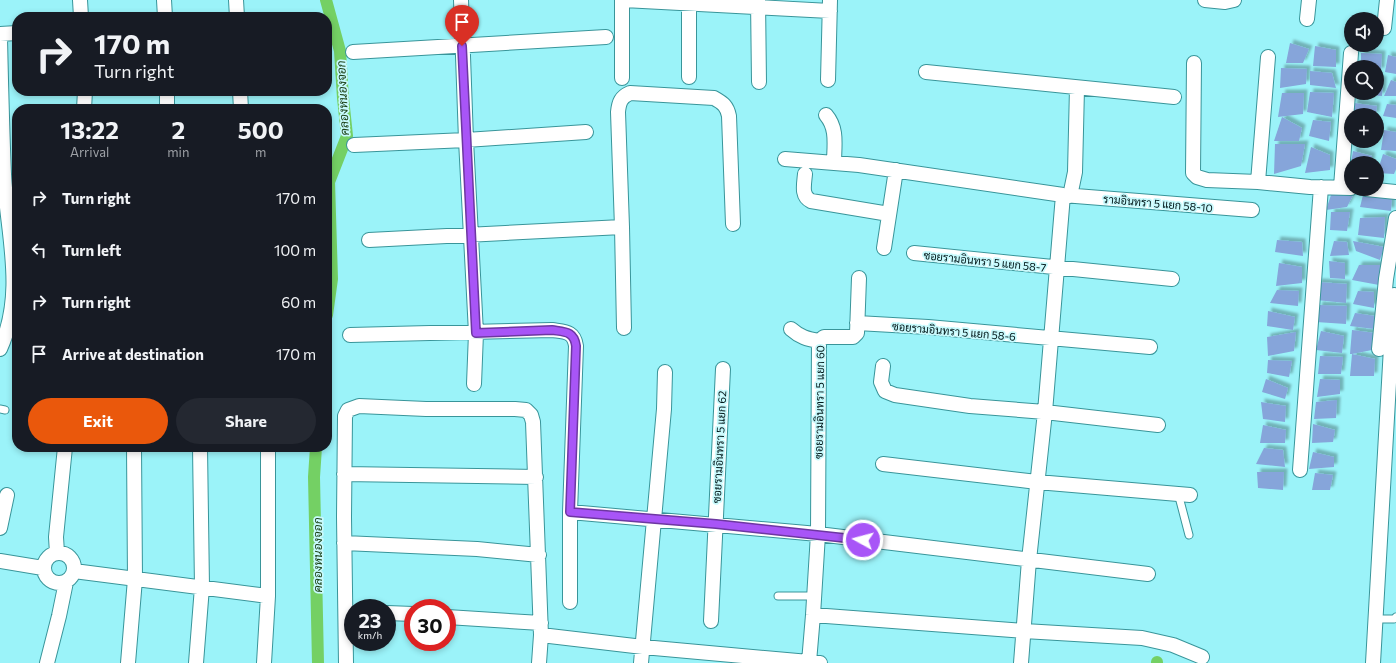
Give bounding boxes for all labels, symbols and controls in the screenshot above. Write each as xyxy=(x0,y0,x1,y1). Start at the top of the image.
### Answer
pin xyxy=(445,5,479,46)
icon: arrive xyxy=(451,11,473,33)
map controls xyxy=(1344,12,1384,196)
button: sound xyxy=(1344,12,1384,52)
text: 170 m xyxy=(94,26,170,60)
icon: right xyxy=(28,28,80,80)
text: Turn right xyxy=(94,60,174,82)
water label: คลองหนองจอก xyxy=(333,60,351,136)
button: search xyxy=(1344,60,1384,100)
button: + xyxy=(1344,108,1384,148)
text: 13:22 xyxy=(60,115,119,144)
text: 2 xyxy=(171,115,185,144)
text: 500 xyxy=(238,115,284,144)
text: Arrival xyxy=(70,144,109,160)
text: min xyxy=(167,144,189,160)
text: m xyxy=(255,144,266,160)
button: − xyxy=(1344,156,1384,196)
icon: right xyxy=(28,187,50,209)
text: Turn right xyxy=(62,189,131,207)
text: 170 m xyxy=(276,189,316,207)
street label: รามอินทรา 5 แยก 58-10 xyxy=(1103,192,1213,214)
icon: left xyxy=(28,239,50,261)
text: Turn left xyxy=(62,241,121,259)
text: 100 m xyxy=(274,241,316,259)
street label: ซอยรามอินทรา 5 แยก 58-7 xyxy=(923,248,1047,274)
icon: right xyxy=(28,291,50,313)
text: Turn right xyxy=(62,293,131,311)
text: 60 m xyxy=(281,293,316,311)
street label: ซอยรามอินทรา 5 แยก 58-6 xyxy=(892,319,1017,343)
icon: arrive xyxy=(28,343,50,365)
text: Arrive at destination xyxy=(62,345,204,363)
text: 170 m xyxy=(276,345,316,363)
street label: ซอยรามอินทรา 5 แยก 60 xyxy=(812,345,826,459)
street label: ซอยรามอินทรา 5 แยก 62 xyxy=(710,390,728,504)
button: Exit xyxy=(28,398,168,444)
button: Share xyxy=(176,398,316,444)
water label: คลองหนองจอก xyxy=(310,517,324,593)
position arrow xyxy=(842,519,884,561)
speed limit sign: 30 xyxy=(404,599,456,651)
text: 23 xyxy=(358,608,382,632)
text: km/h xyxy=(358,629,382,641)

